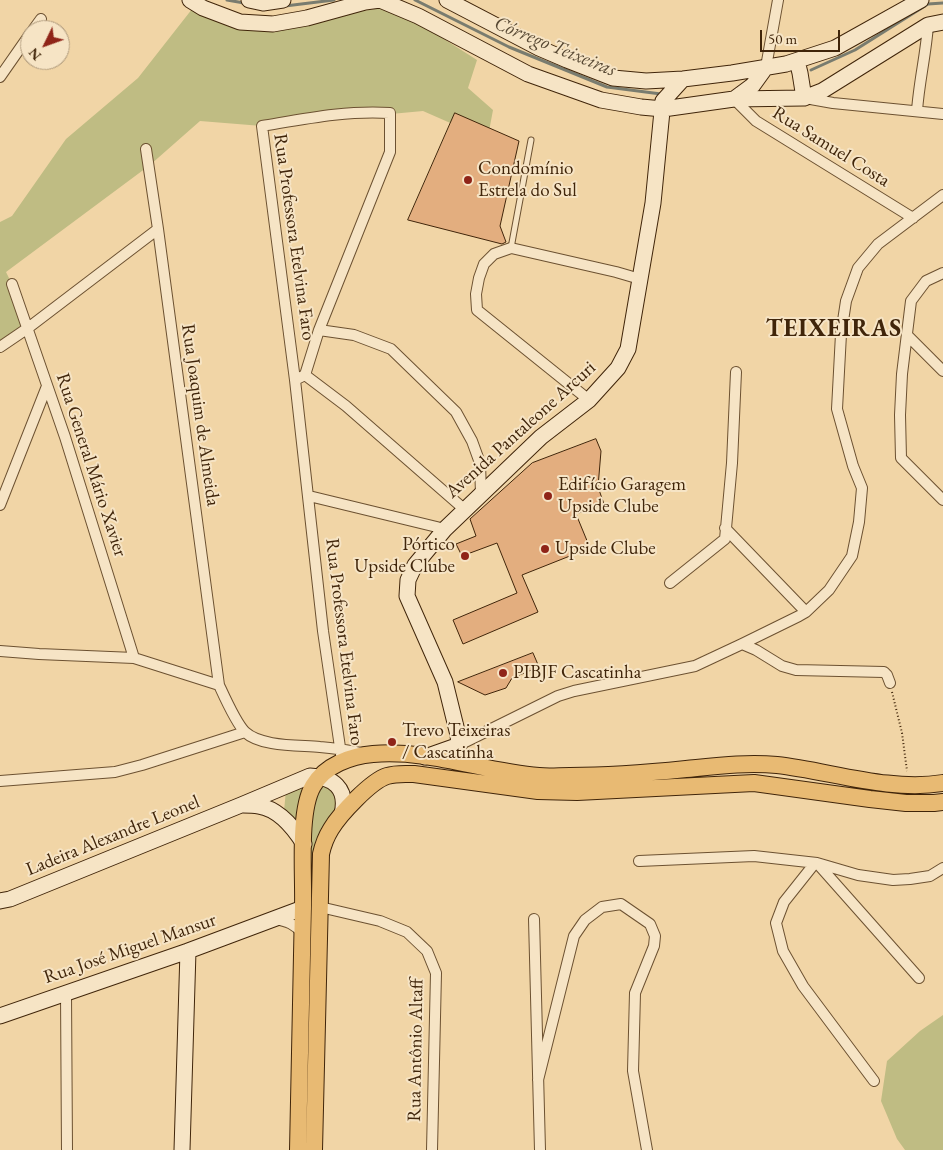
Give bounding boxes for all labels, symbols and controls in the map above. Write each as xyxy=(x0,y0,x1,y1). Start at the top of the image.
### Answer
water label: Córrego Teixeiras xyxy=(491,12,619,82)
north arrow xyxy=(20,20,70,70)
scale bar xyxy=(763,20,843,52)
text: 50 m xyxy=(768,29,797,48)
text: N xyxy=(24,44,45,65)
street label: Rua Samuel Costa xyxy=(768,102,894,192)
street label: Rua Professora Etelvina Faro xyxy=(268,132,320,342)
place label: Condomínio Estrela do Sul xyxy=(478,158,577,202)
marker: Condomínio Estrela do Sul xyxy=(462,174,474,186)
district label: TEIXEIRAS xyxy=(765,315,903,343)
street label: Rua Joaquim de Almeida xyxy=(176,322,224,508)
street label: Avenida Pantaleone Arcuri xyxy=(441,357,601,503)
street label: Rua General Mário Xavier xyxy=(51,370,131,560)
place label: Edifício Garagem Upside Clube xyxy=(558,474,686,518)
marker: Edifício Garagem Upside Clube xyxy=(542,490,554,502)
place label: Pórtico Upside Clube xyxy=(354,534,455,578)
street label: Rua Professora Etelvina Faro xyxy=(320,537,368,747)
place label: Upside Clube xyxy=(555,538,656,560)
marker: Upside Clube xyxy=(539,543,551,555)
marker: Pórtico Upside Clube xyxy=(459,550,471,562)
place label: PIBJF Cascatinha xyxy=(513,662,641,684)
marker: PIBJF Cascatinha xyxy=(497,667,509,679)
place label: Trevo Teixeiras / Cascatinha xyxy=(402,720,510,764)
marker: Trevo Teixeiras / Cascatinha xyxy=(386,736,398,748)
street label: Ladeira Alexandre Leonel xyxy=(23,791,203,881)
street label: Rua José Miguel Mansur xyxy=(41,909,219,989)
street label: Rua Antônio Altaff xyxy=(403,978,429,1122)

